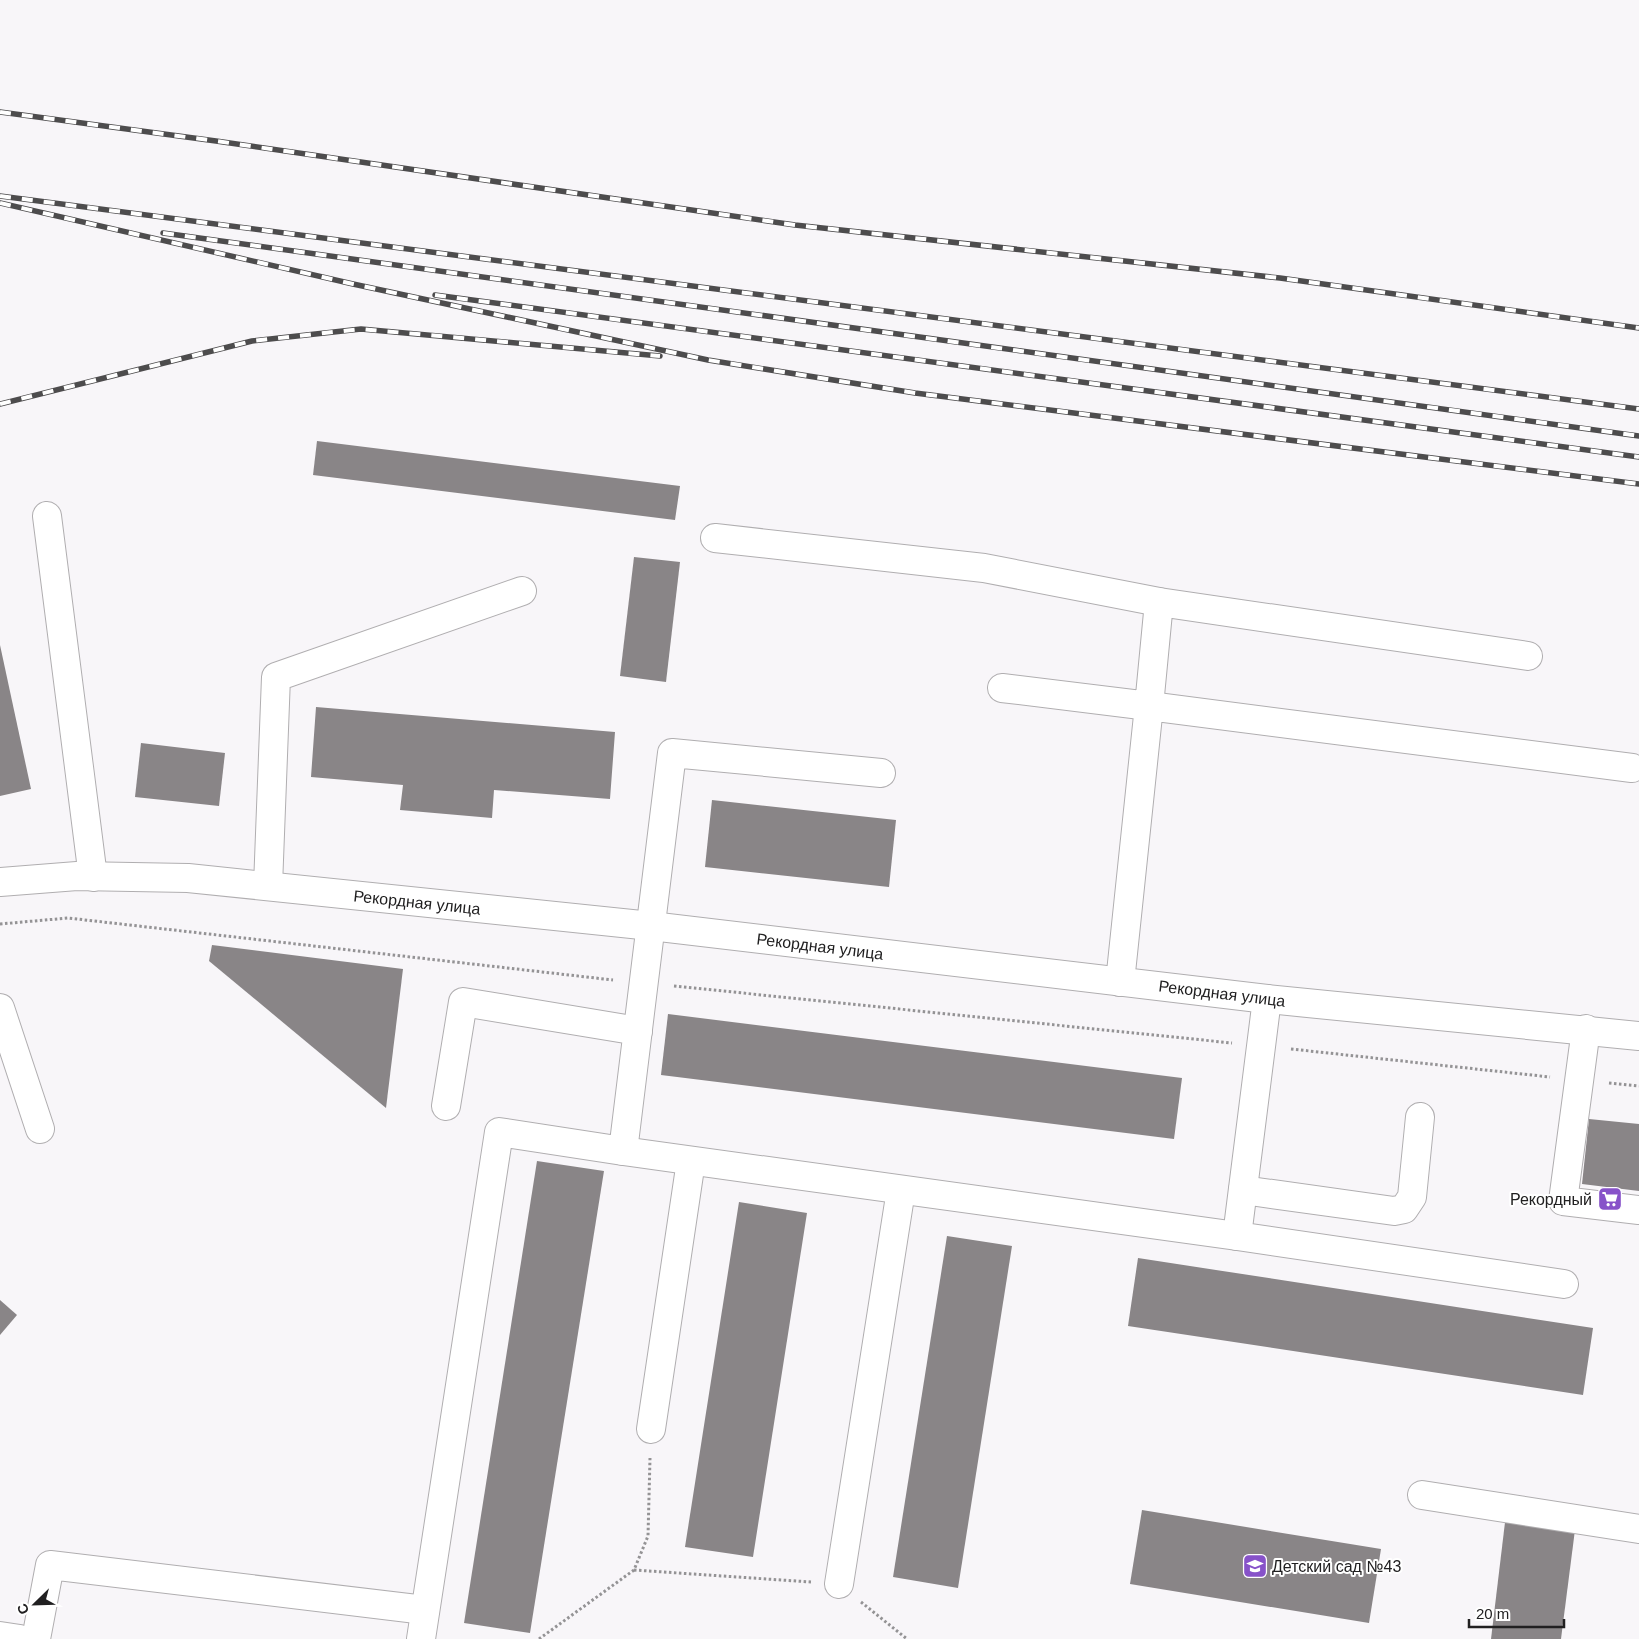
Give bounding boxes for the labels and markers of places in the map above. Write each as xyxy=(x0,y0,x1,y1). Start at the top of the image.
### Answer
supermarket icon: Рекордный xyxy=(1597,1186,1623,1212)
place label: Рекордный xyxy=(1510,1191,1592,1208)
school or university icon: Детский сад №43 xyxy=(1242,1553,1268,1579)
place label: Детский сад №43 xyxy=(1272,1558,1401,1575)

